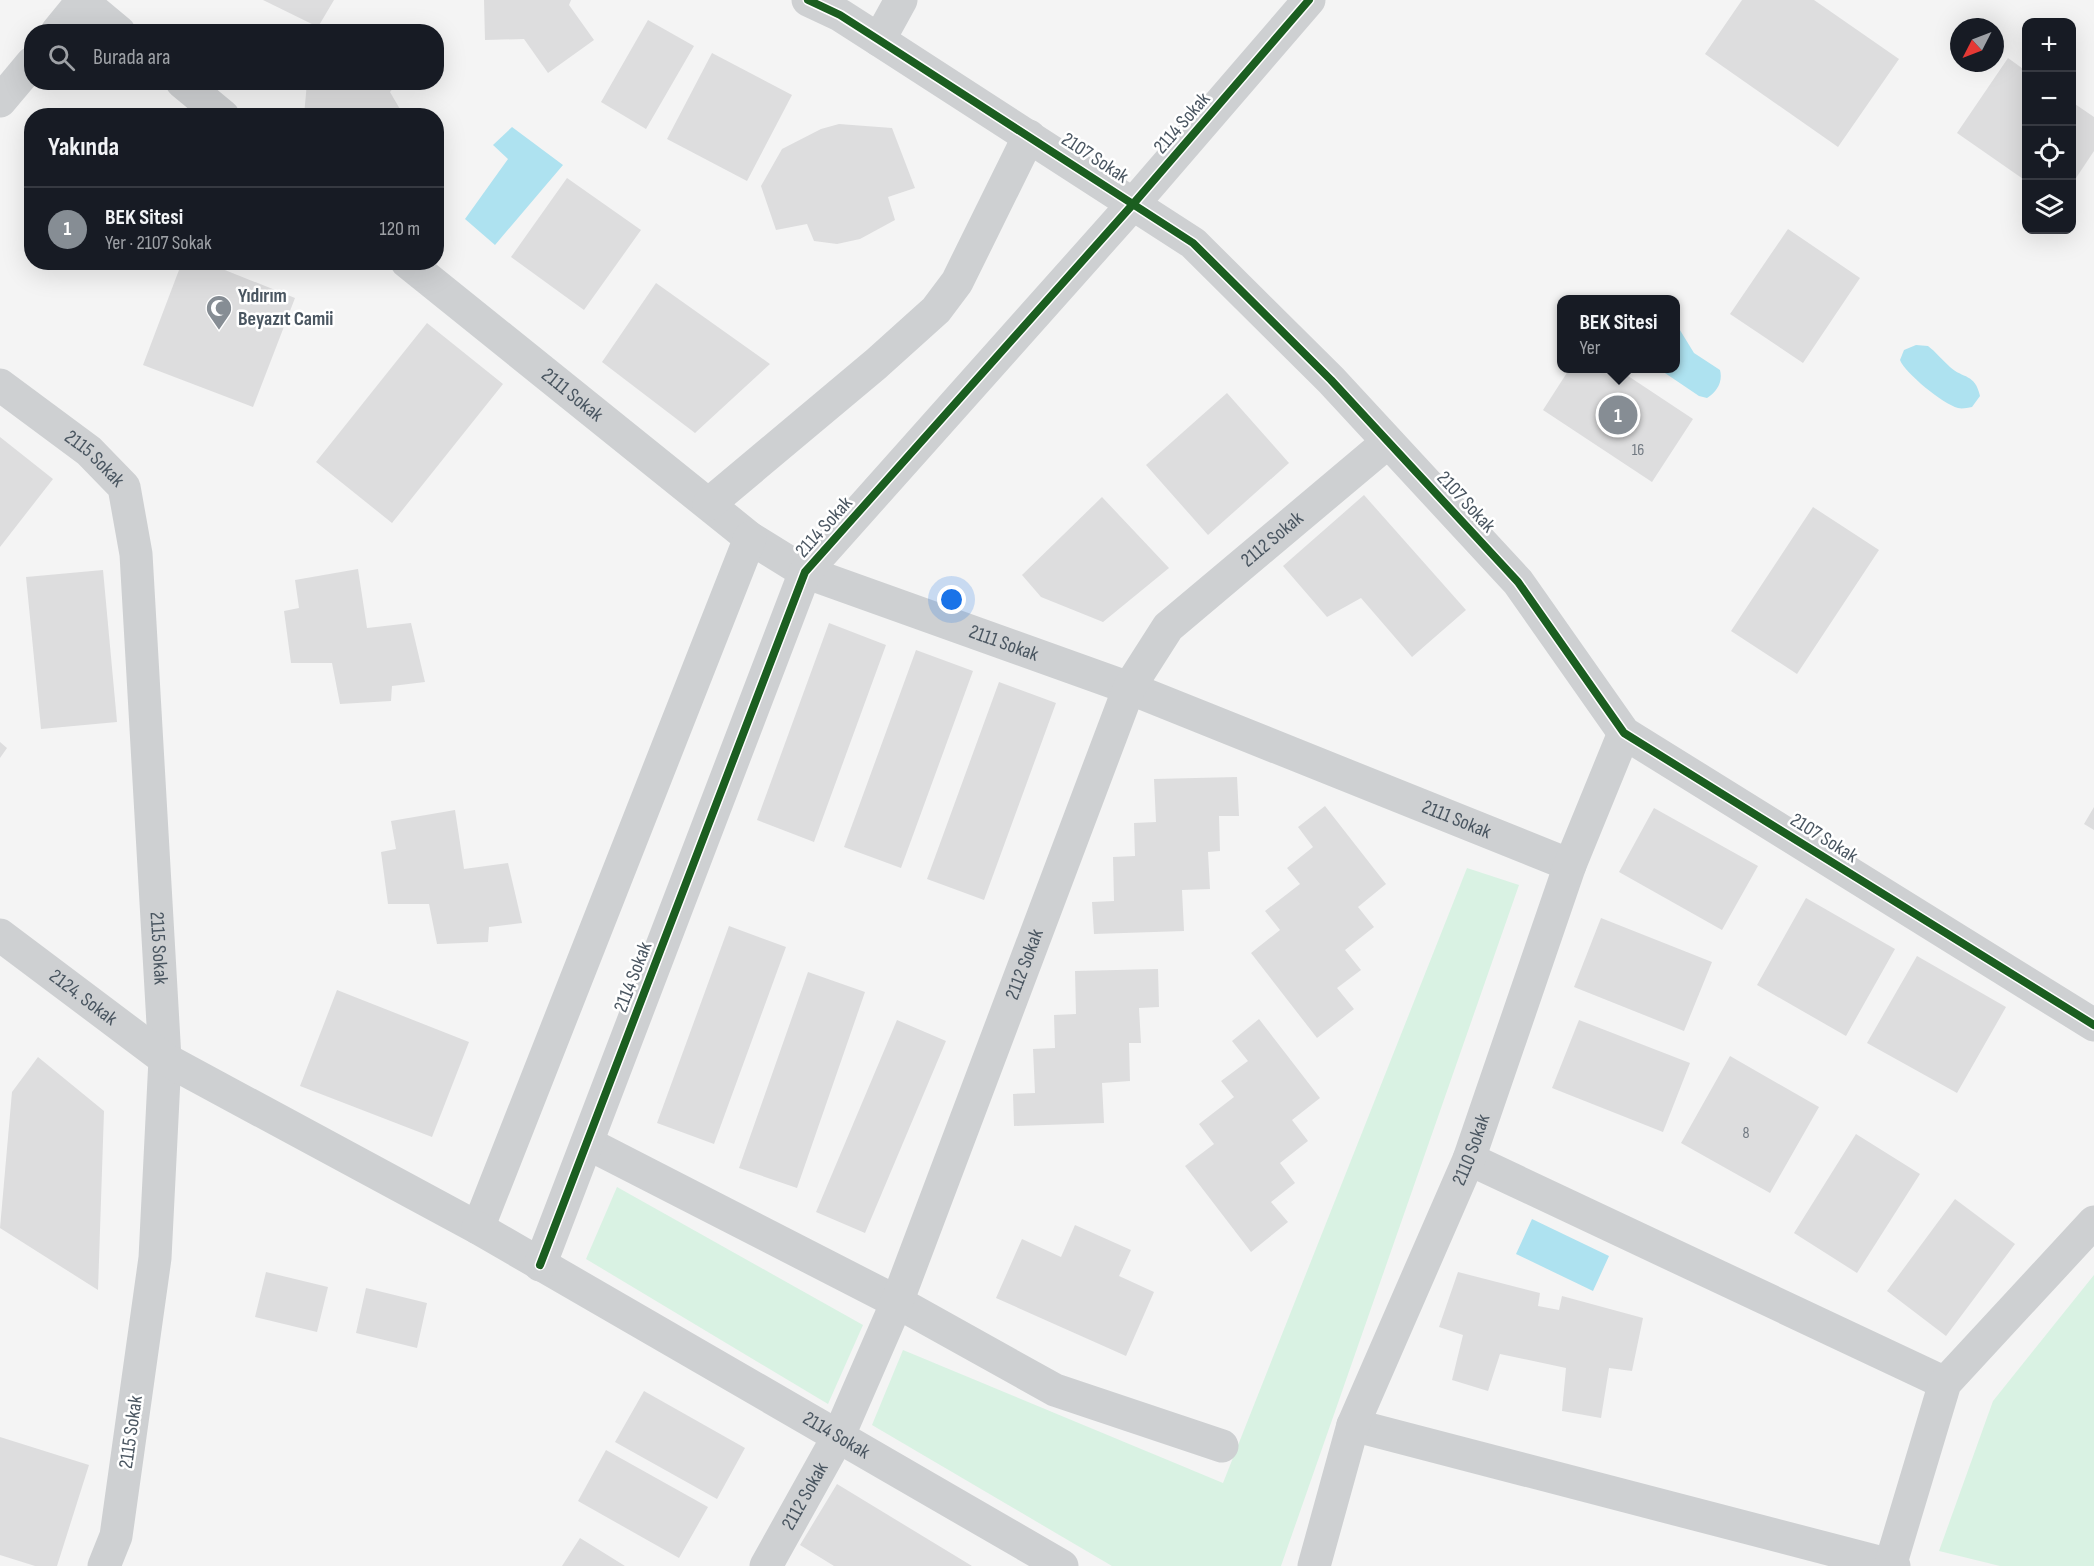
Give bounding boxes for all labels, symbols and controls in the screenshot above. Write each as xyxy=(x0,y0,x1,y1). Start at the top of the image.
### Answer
north arrow xyxy=(1950,18,2004,72)
map controls xyxy=(2022,18,2076,234)
button: + xyxy=(2022,18,2076,72)
search box xyxy=(24,24,444,90)
icon: search xyxy=(45,41,78,74)
text: Burada ara xyxy=(93,44,170,71)
button: − xyxy=(2022,72,2076,126)
street label: 2114 Sokak xyxy=(1149,87,1215,159)
button: locate xyxy=(2022,126,2076,180)
street label: 2107 Sokak xyxy=(1057,127,1133,189)
text: Yakında xyxy=(48,132,119,163)
button: layers xyxy=(2022,180,2076,234)
text: BEK Sitesi xyxy=(105,204,183,231)
text: 1 xyxy=(64,217,71,241)
text: 120 m xyxy=(380,217,420,241)
text: Yer · 2107 Sokak xyxy=(105,231,212,255)
place label: Yıdırım Beyazıt Camii xyxy=(238,284,333,331)
mosque icon: Yıdırım Beyazıt Camii xyxy=(204,293,234,331)
popup xyxy=(1557,295,1680,373)
text: BEK Sitesi xyxy=(1579,309,1658,336)
text: Yer xyxy=(1579,336,1601,360)
street label: 2111 Sokak xyxy=(536,363,608,427)
pin: 1 xyxy=(1598,392,1638,438)
street label: 2115 Sokak xyxy=(60,425,130,493)
house number: 16 xyxy=(1632,441,1644,460)
street label: 2107 Sokak xyxy=(1432,466,1501,538)
street label: 2114 Sokak xyxy=(790,491,858,562)
street label: 2112 Sokak xyxy=(1236,506,1308,572)
your location xyxy=(937,585,966,614)
street label: 2111 Sokak xyxy=(966,620,1042,667)
street label: 2111 Sokak xyxy=(1419,795,1495,844)
street label: 2107 Sokak xyxy=(1786,808,1863,868)
street label: 2115 Sokak xyxy=(145,911,173,986)
street label: 2112 Sokak xyxy=(1000,925,1049,1003)
street label: 2114 Sokak xyxy=(609,938,658,1016)
street label: 2124. Sokak xyxy=(44,964,122,1031)
street label: 2110 Sokak xyxy=(1447,1111,1496,1189)
house number: 8 xyxy=(1742,1124,1750,1143)
street label: 2115 Sokak xyxy=(114,1394,148,1470)
street label: 2114 Sokak xyxy=(798,1407,875,1464)
street label: 2112 Sokak xyxy=(776,1458,834,1534)

